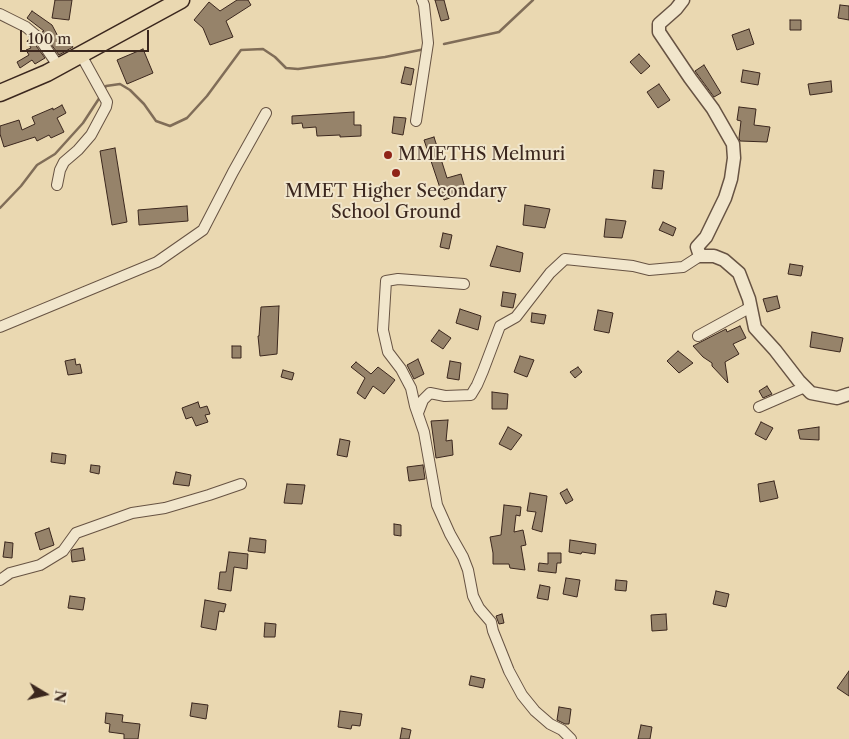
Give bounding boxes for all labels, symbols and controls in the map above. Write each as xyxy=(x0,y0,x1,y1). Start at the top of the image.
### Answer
scale bar xyxy=(22,20,151,52)
text: 100 m xyxy=(28,29,71,48)
place label: MMETHS Melmuri xyxy=(398,144,565,166)
marker: MMETHS Melmuri xyxy=(382,149,394,161)
marker: MMET Higher Secondary School Ground xyxy=(390,167,402,179)
place label: MMET Higher Secondary School Ground xyxy=(285,181,507,223)
north arrow xyxy=(20,669,70,719)
text: N xyxy=(50,689,70,704)

